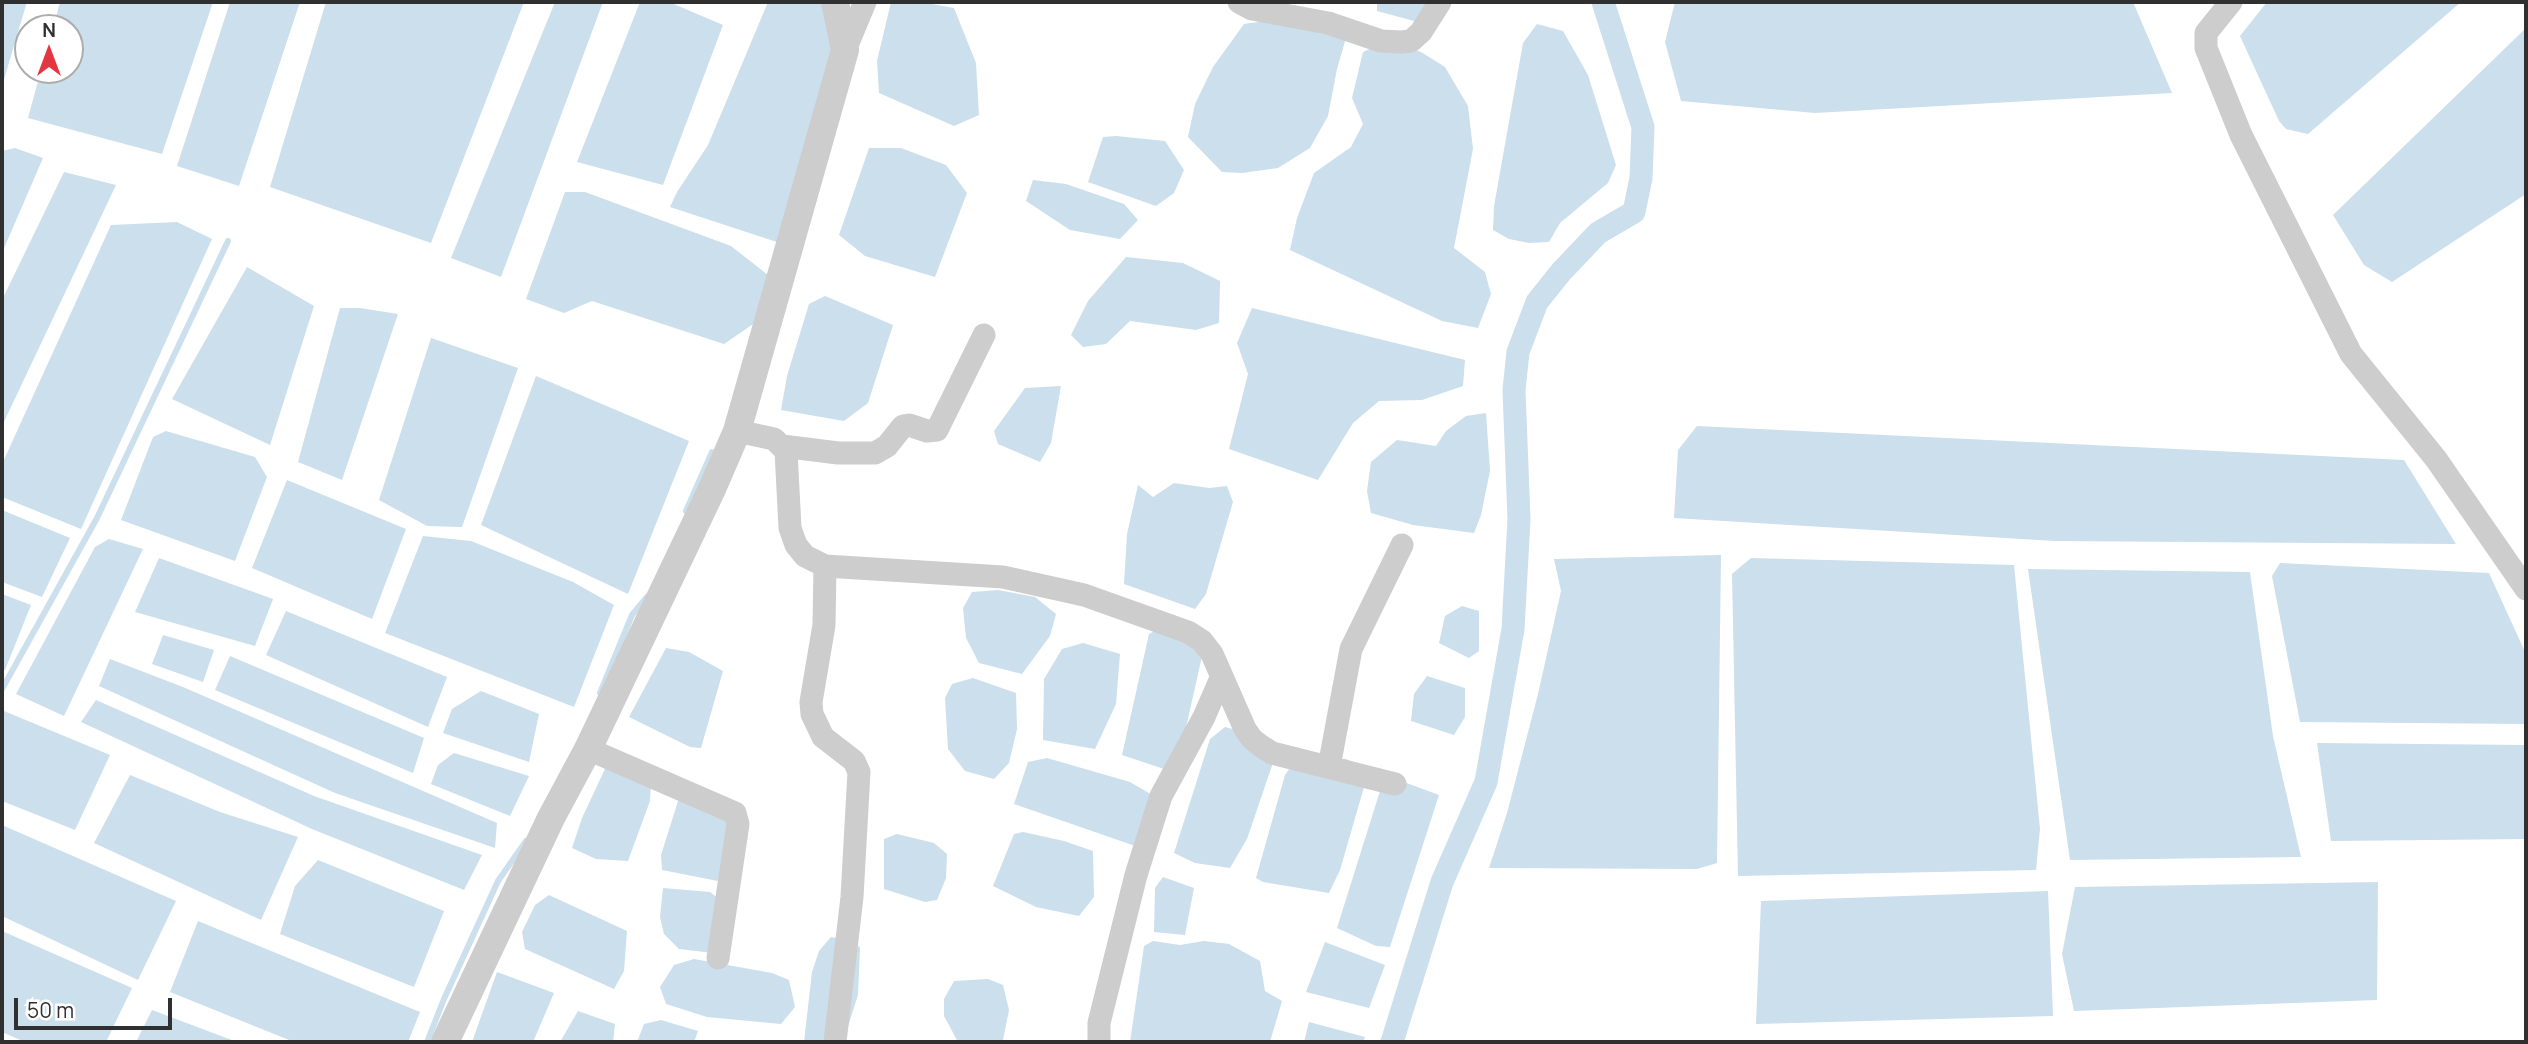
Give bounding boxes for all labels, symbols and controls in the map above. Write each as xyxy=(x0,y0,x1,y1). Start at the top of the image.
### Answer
north arrow xyxy=(14,14,84,84)
text: N xyxy=(42,17,56,43)
scale bar xyxy=(18,984,175,1028)
text: 50 m xyxy=(27,996,74,1024)

